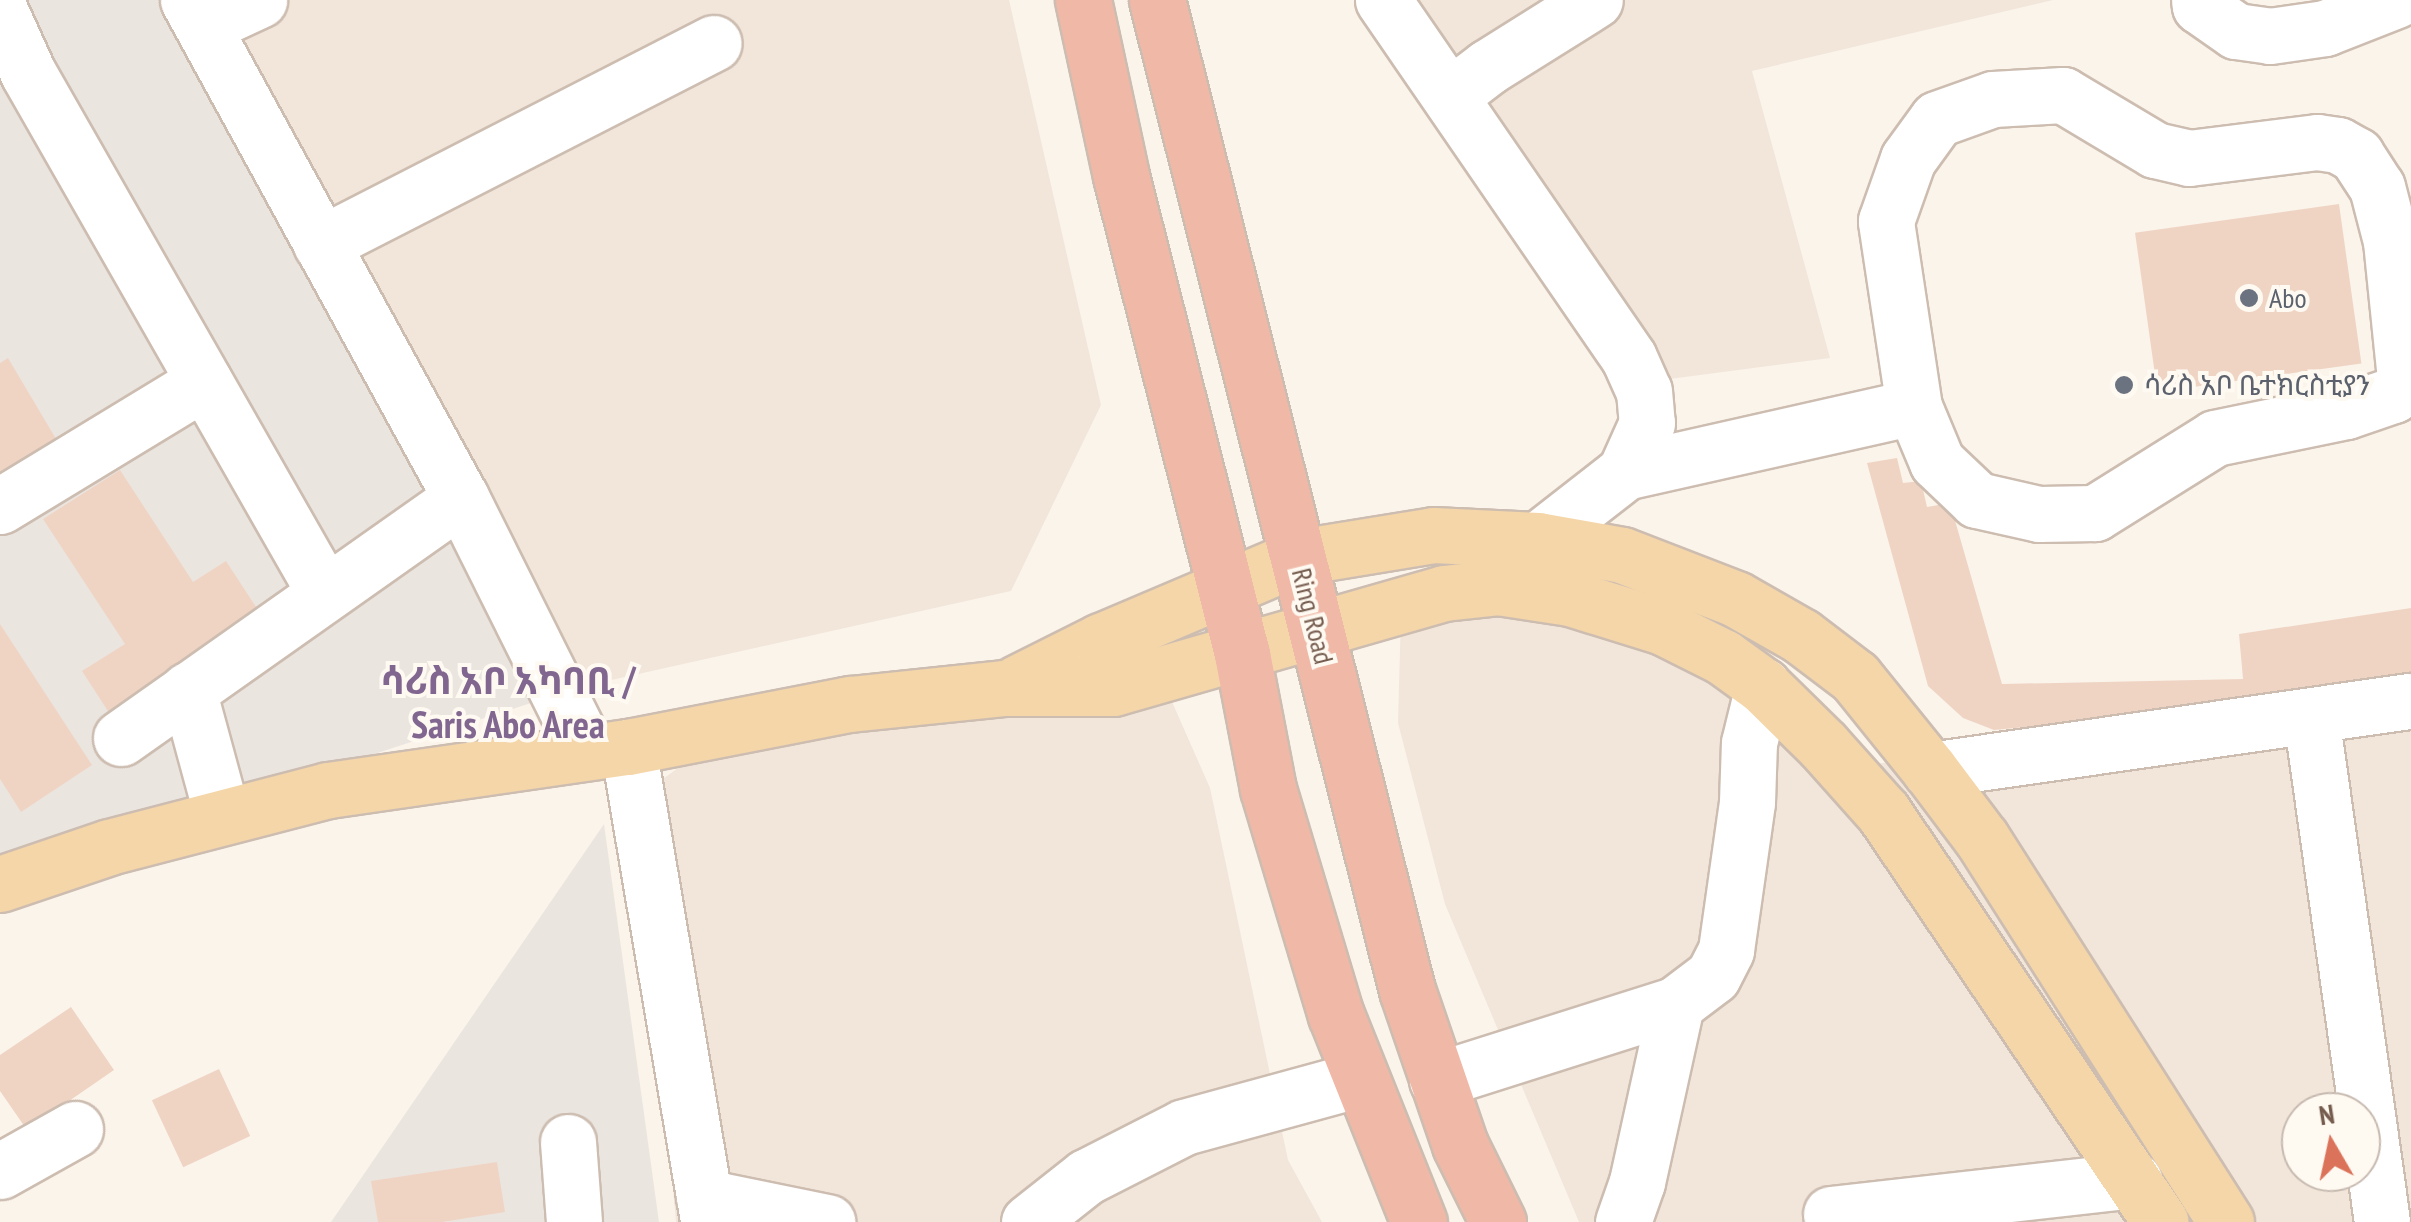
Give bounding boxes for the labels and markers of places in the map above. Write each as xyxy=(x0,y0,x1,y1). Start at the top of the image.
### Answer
place label: Abo xyxy=(2269,281,2306,315)
marker: Abo xyxy=(2238,287,2260,309)
place label: ሳሪስ አቦ ቤተክርስቲያን xyxy=(2144,368,2370,402)
marker: ሳሪስ አቦ ቤተክርስቲያን xyxy=(2113,374,2135,396)

